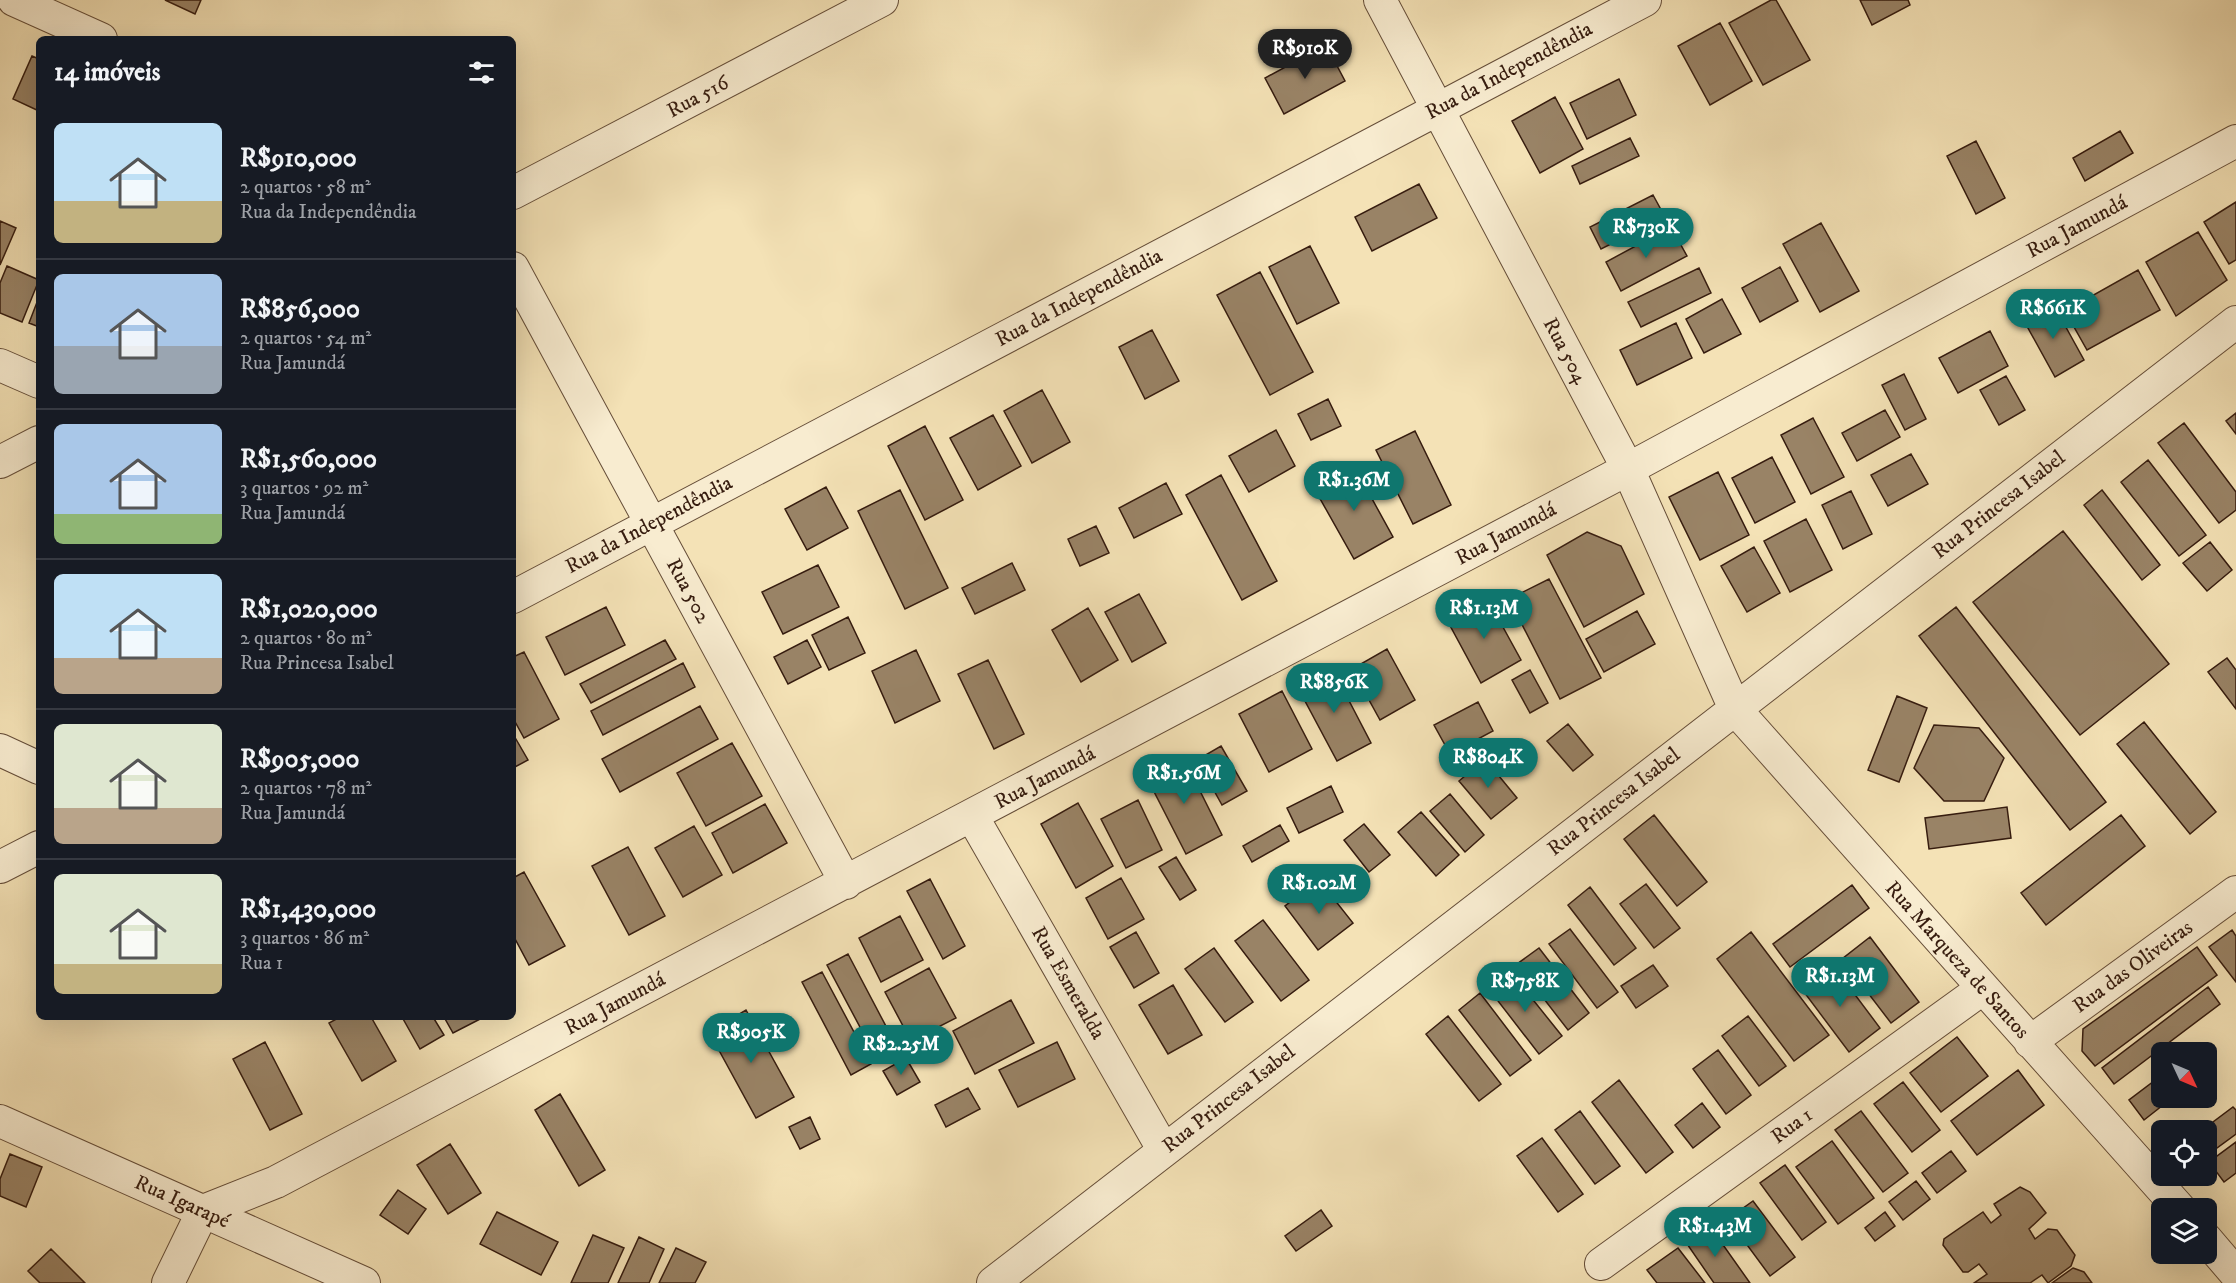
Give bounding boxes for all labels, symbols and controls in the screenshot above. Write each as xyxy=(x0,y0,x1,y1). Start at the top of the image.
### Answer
street label: Rua da Independêndia xyxy=(1421,16,1597,126)
pin: R$910K xyxy=(1256,29,1354,80)
text: R$910K xyxy=(1272,36,1338,61)
text: 14 imóveis xyxy=(54,56,160,89)
icon: filters xyxy=(465,56,498,89)
street label: Rua 516 xyxy=(663,69,734,124)
text: R$910,000 xyxy=(240,142,357,175)
icon: home xyxy=(102,147,174,219)
text: 2 quartos · 58 m² xyxy=(240,175,371,200)
street label: Rua Jamundá xyxy=(2022,190,2132,264)
text: Rua da Independêndia xyxy=(240,200,416,225)
pin: R$730K xyxy=(1597,208,1695,259)
text: R$730K xyxy=(1612,215,1680,240)
street label: Rua da Independêndia xyxy=(991,243,1167,353)
pin: R$661K xyxy=(2004,289,2102,340)
text: R$856,000 xyxy=(240,293,360,326)
text: R$661K xyxy=(2020,296,2086,321)
icon: home xyxy=(102,298,174,370)
street label: Rua 504 xyxy=(1537,313,1594,389)
text: 2 quartos · 54 m² xyxy=(240,326,371,351)
text: Rua Jamundá xyxy=(240,351,345,376)
text: R$1,560,000 xyxy=(240,443,377,476)
street label: Rua Princesa Isabel xyxy=(1927,445,2071,565)
icon: home xyxy=(102,448,174,520)
pin: R$1.36M xyxy=(1299,461,1409,512)
text: R$1.36M xyxy=(1318,468,1390,493)
street label: Rua da Independêndia xyxy=(561,470,737,580)
text: 3 quartos · 92 m² xyxy=(240,476,368,501)
street label: Rua Jamundá xyxy=(1451,497,1561,571)
text: Rua Jamundá xyxy=(240,501,345,526)
street label: Rua 502 xyxy=(660,554,716,628)
pin: R$1.13M xyxy=(1429,589,1539,640)
text: R$1,020,000 xyxy=(240,593,378,626)
text: R$1.13M xyxy=(1449,596,1519,621)
icon: home xyxy=(102,598,174,670)
text: 2 quartos · 80 m² xyxy=(240,626,372,651)
text: Rua Princesa Isabel xyxy=(240,651,394,676)
pin: R$856K xyxy=(1285,663,1383,714)
text: R$856K xyxy=(1300,670,1368,695)
pin: R$804K xyxy=(1439,738,1537,789)
street label: Rua Jamundá xyxy=(990,741,1100,815)
street label: Rua Princesa Isabel xyxy=(1542,742,1686,862)
text: R$905,000 xyxy=(240,743,360,776)
text: R$804K xyxy=(1453,745,1523,770)
icon: home xyxy=(102,748,174,820)
pin: R$1.56M xyxy=(1129,754,1239,805)
text: R$1.56M xyxy=(1147,761,1221,786)
text: 2 quartos · 78 m² xyxy=(240,776,372,801)
text: Rua Jamundá xyxy=(240,801,345,826)
pin: R$1.02M xyxy=(1264,864,1374,915)
text: R$1.02M xyxy=(1281,871,1357,896)
street label: Rua Marqueza de Santos xyxy=(1879,876,2035,1044)
text: R$1,430,000 xyxy=(240,893,376,926)
icon: home xyxy=(102,898,174,970)
street label: Rua das Oliveiras xyxy=(2068,915,2198,1019)
street label: Rua Esmeralda xyxy=(1025,922,1111,1044)
text: 3 quartos · 86 m² xyxy=(240,926,369,951)
text: Rua 1 xyxy=(240,951,283,976)
pin: R$1.13M xyxy=(1785,957,1895,1008)
pin: R$758K xyxy=(1476,962,1574,1013)
text: R$1.13M xyxy=(1805,964,1875,989)
street label: Rua Jamundá xyxy=(560,967,670,1041)
text: R$758K xyxy=(1491,969,1559,994)
pin: R$905K xyxy=(702,1013,800,1064)
text: R$905K xyxy=(717,1020,785,1045)
pin: R$2.25M xyxy=(846,1025,956,1076)
text: R$2.25M xyxy=(862,1032,940,1057)
street label: Rua Princesa Isabel xyxy=(1157,1039,1301,1159)
north arrow xyxy=(2151,1042,2217,1108)
map controls xyxy=(2151,1042,2217,1264)
street label: Rua 1 xyxy=(1766,1102,1818,1150)
button: locate xyxy=(2151,1120,2217,1186)
street label: Rua Igarapé xyxy=(130,1170,234,1235)
button: layers xyxy=(2151,1198,2217,1264)
pin: R$1.43M xyxy=(1660,1207,1770,1258)
text: R$1.43M xyxy=(1678,1214,1752,1239)

